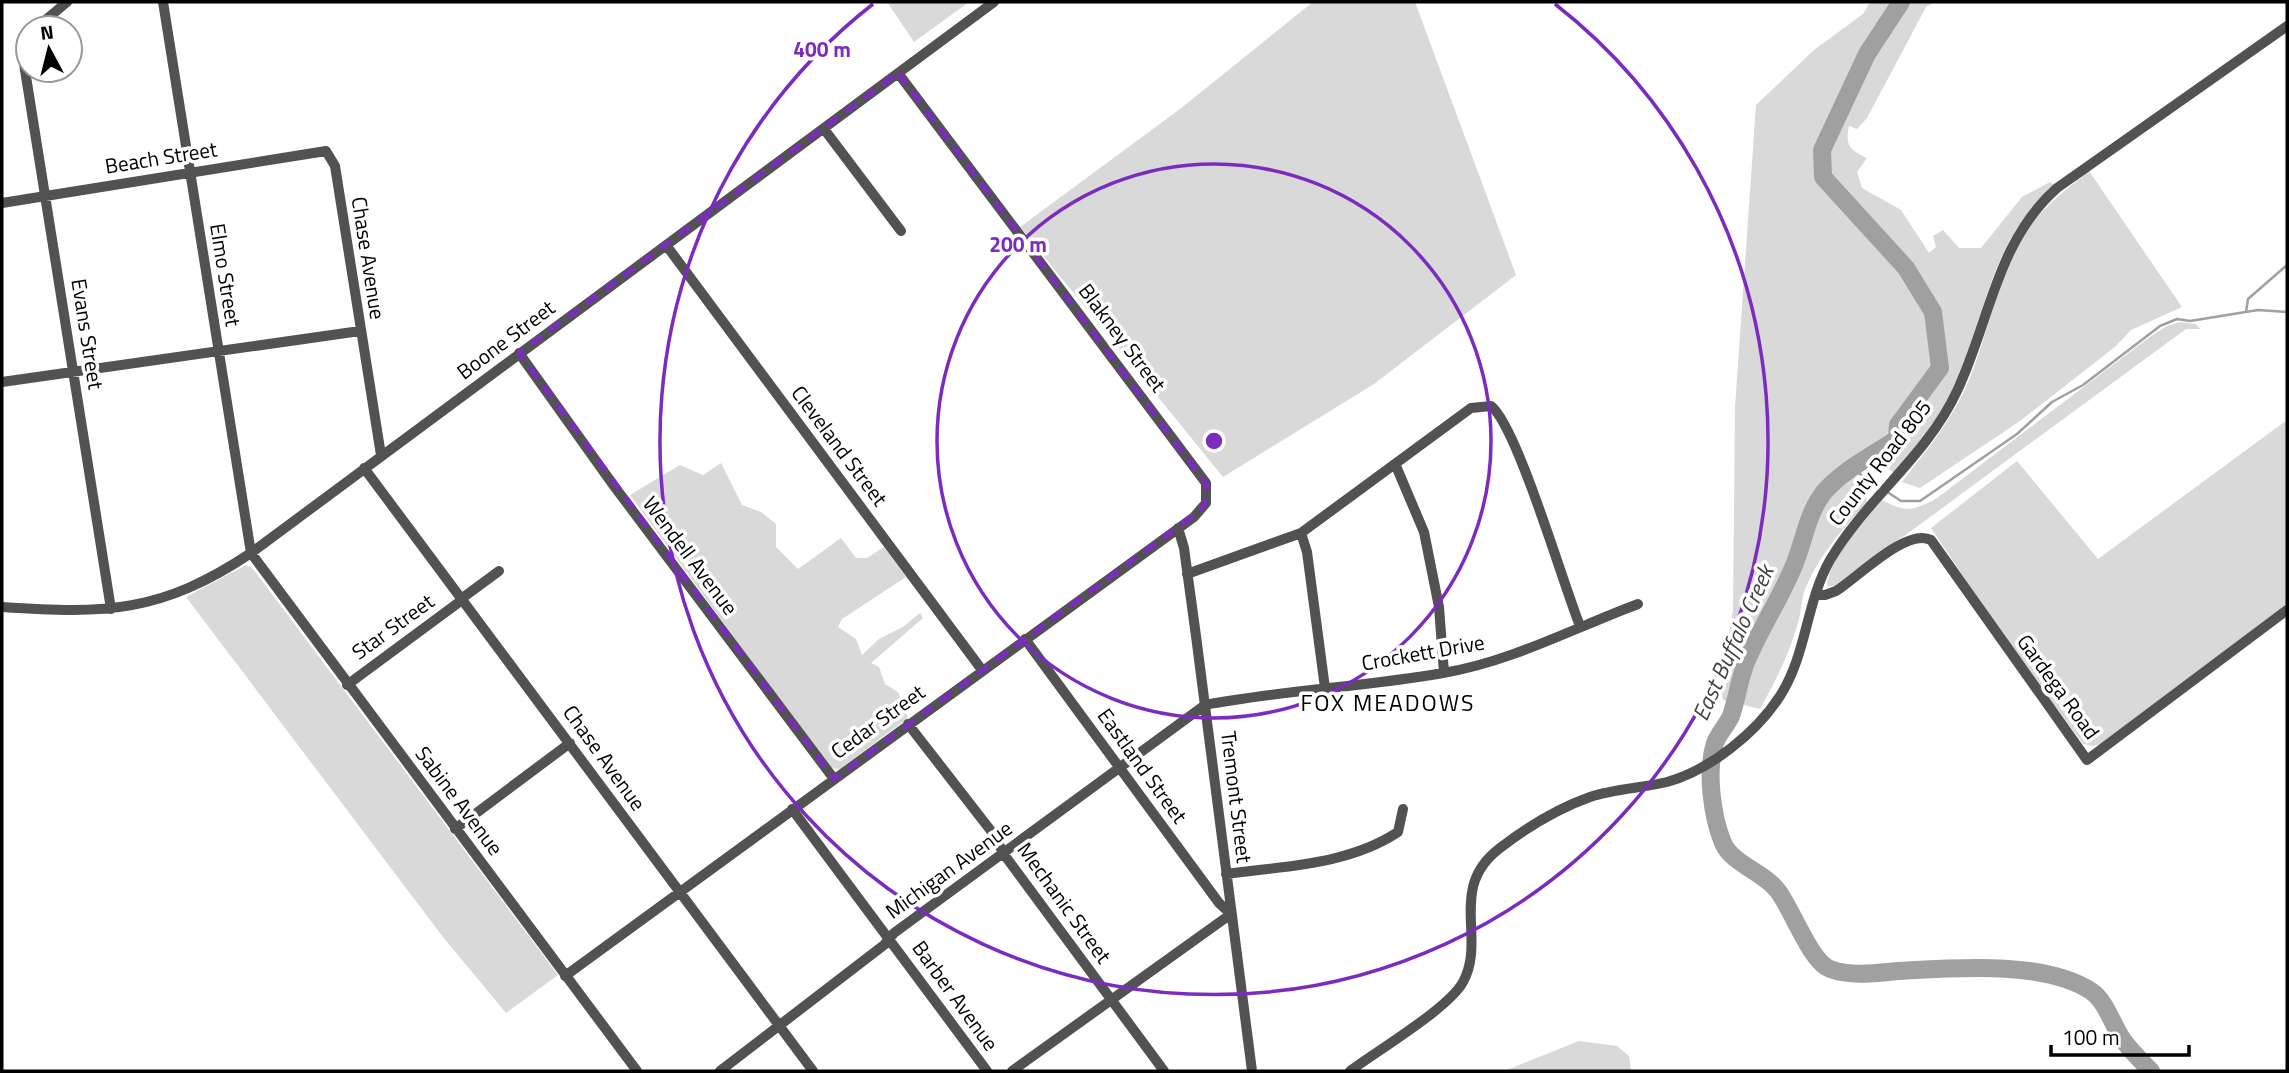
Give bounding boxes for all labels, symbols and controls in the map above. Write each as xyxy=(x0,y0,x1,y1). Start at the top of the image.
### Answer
north arrow xyxy=(14,14,84,84)
text: N xyxy=(39,16,55,47)
text: 400 m xyxy=(793,33,851,65)
street label: Beach Street xyxy=(102,132,220,182)
street label: Chase Avenue xyxy=(343,194,394,322)
street label: Elmo Street xyxy=(202,221,250,329)
text: 200 m xyxy=(989,228,1047,260)
street label: Evans Street xyxy=(63,276,113,392)
street label: Blakney Street xyxy=(1071,276,1175,399)
street label: Boone Street xyxy=(450,291,562,387)
street label: Cleveland Street xyxy=(784,378,896,513)
street label: County Road 805 xyxy=(1820,393,1939,532)
centre of rings xyxy=(1202,429,1226,453)
street label: Wendell Avenue xyxy=(635,489,746,622)
water label: East Buffalo Creek xyxy=(1683,557,1784,726)
street label: Star Street xyxy=(345,585,441,667)
street label: Crockett Drive xyxy=(1359,625,1487,679)
street label: Gardega Road xyxy=(2010,627,2108,746)
street label: Cedar Street xyxy=(824,676,932,766)
district label: FOX MEADOWS xyxy=(1300,685,1476,720)
street label: Chase Avenue xyxy=(555,698,654,817)
street label: Eastland Street xyxy=(1090,701,1196,830)
street label: Tremont Street xyxy=(1213,729,1261,865)
street label: Sabine Avenue xyxy=(408,739,512,862)
street label: Michigan Avenue xyxy=(878,812,1019,926)
street label: Mechanic Street xyxy=(1010,835,1120,970)
street label: Barber Avenue xyxy=(905,933,1007,1057)
scale bar xyxy=(2051,1014,2189,1058)
text: 100 m xyxy=(2062,1021,2119,1053)

